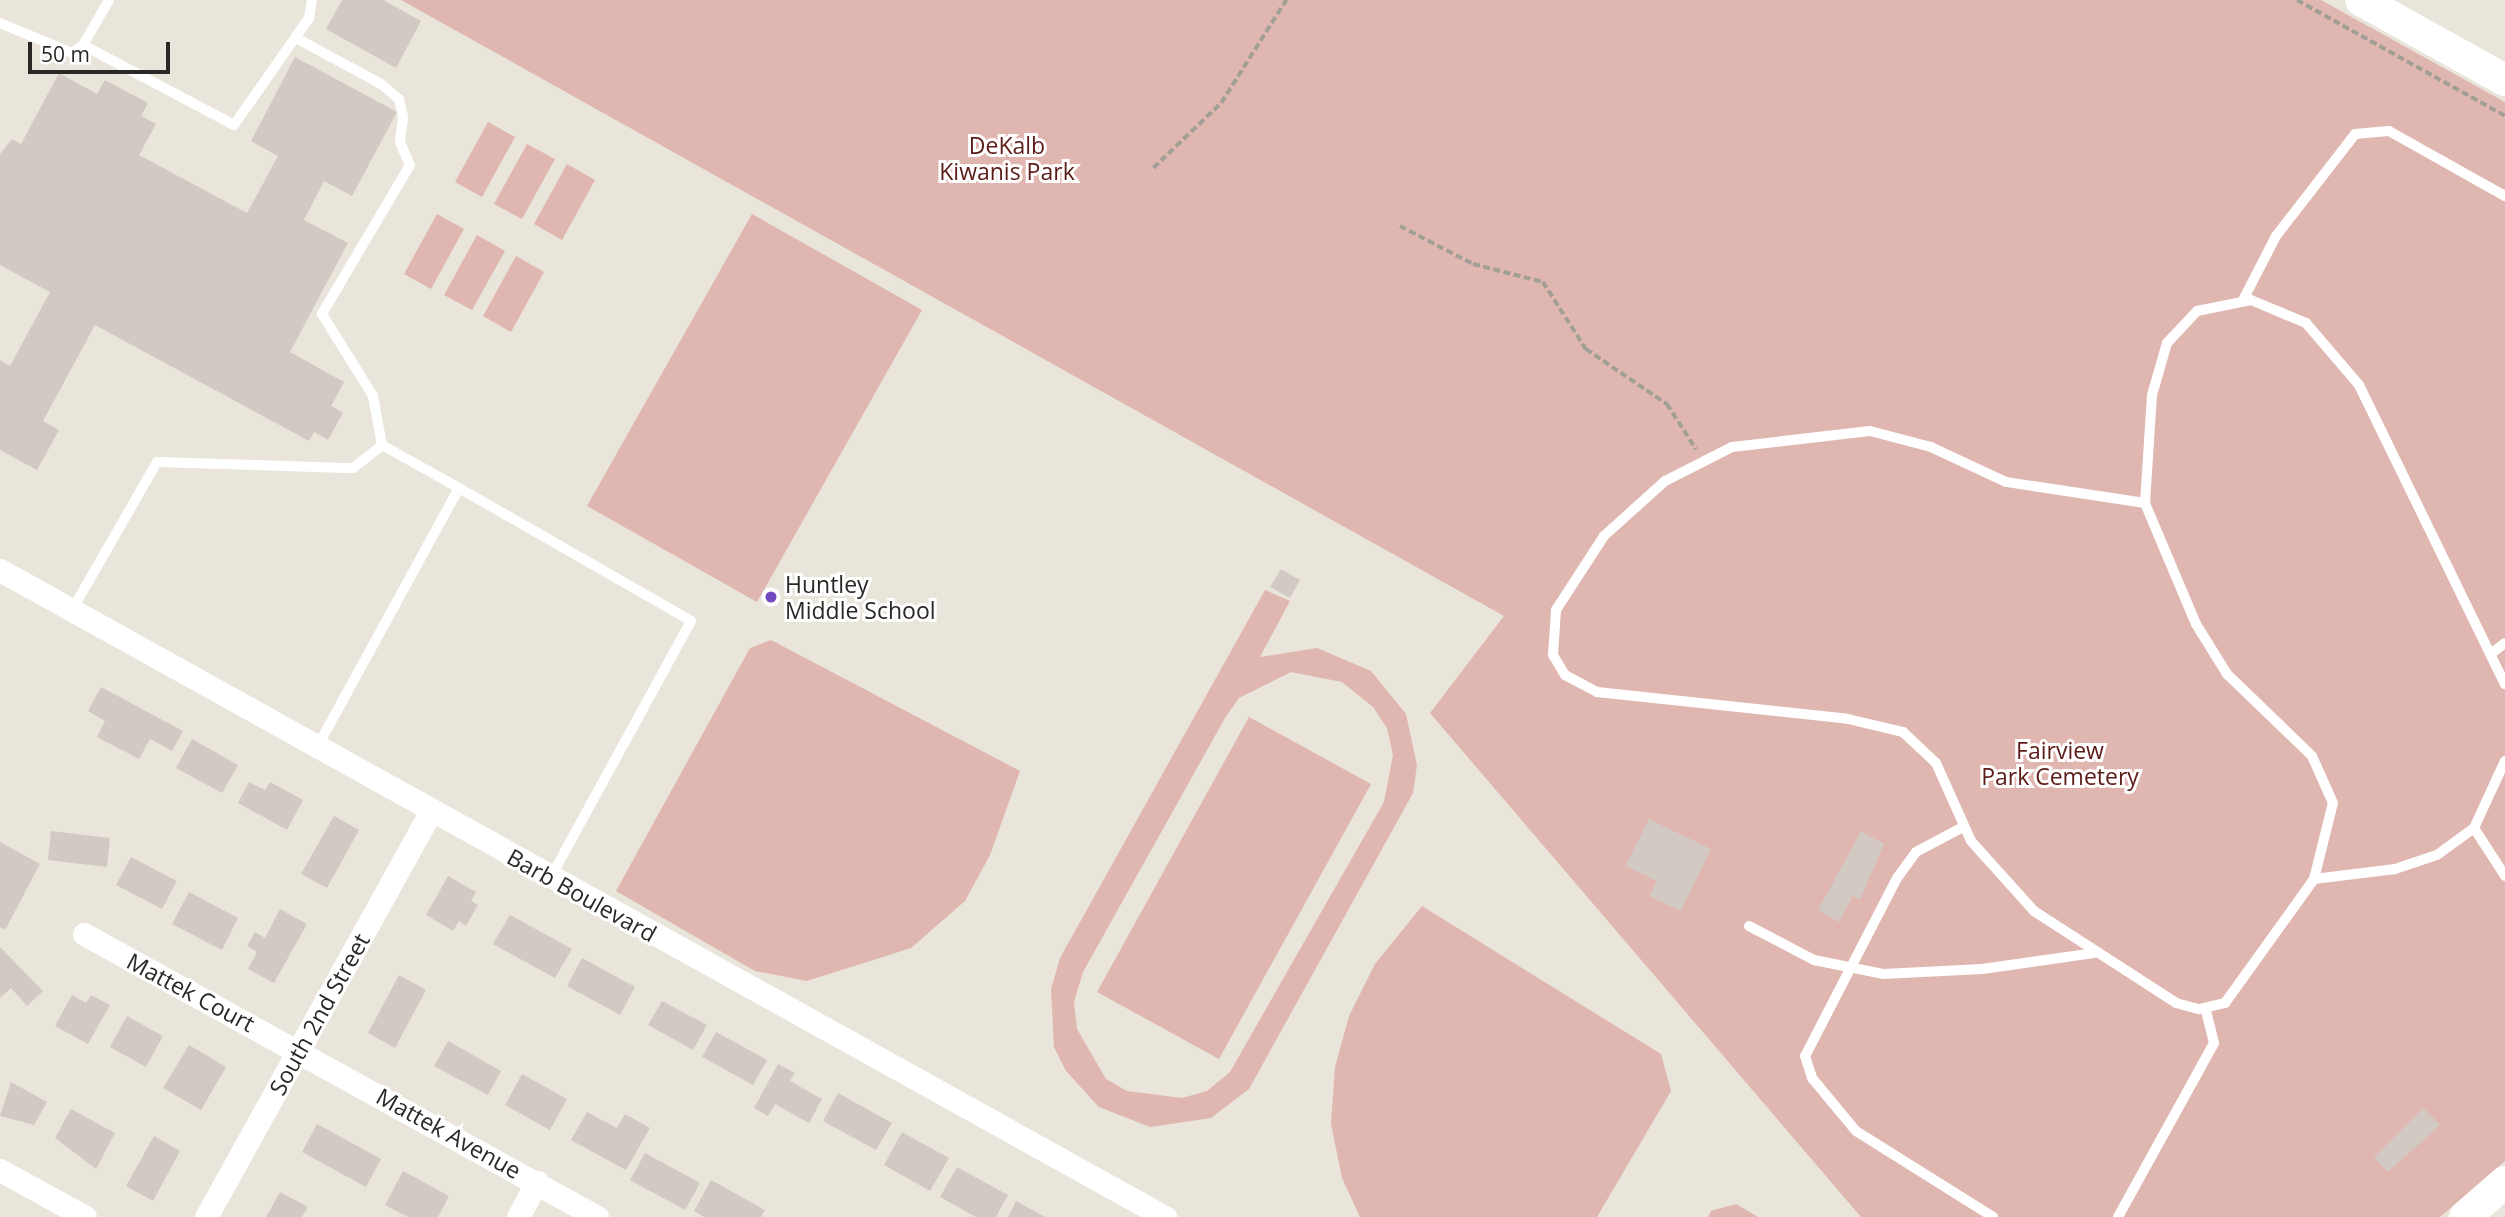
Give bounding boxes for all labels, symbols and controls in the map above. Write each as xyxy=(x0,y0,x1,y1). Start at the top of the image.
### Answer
scale bar xyxy=(32,28,173,72)
text: 50 m xyxy=(41,40,90,68)
park label: DeKalb Kiwanis Park xyxy=(939,131,1075,185)
place label: Huntley Middle School xyxy=(785,570,936,624)
marker: Huntley Middle School xyxy=(763,589,779,605)
park label: Fairview Park Cemetery xyxy=(1981,736,2139,790)
street label: Barb Boulevard xyxy=(503,843,661,947)
street label: South 2nd Street xyxy=(263,928,375,1100)
street label: Mattek Court xyxy=(122,947,260,1037)
street label: Mattek Avenue xyxy=(372,1082,526,1184)

